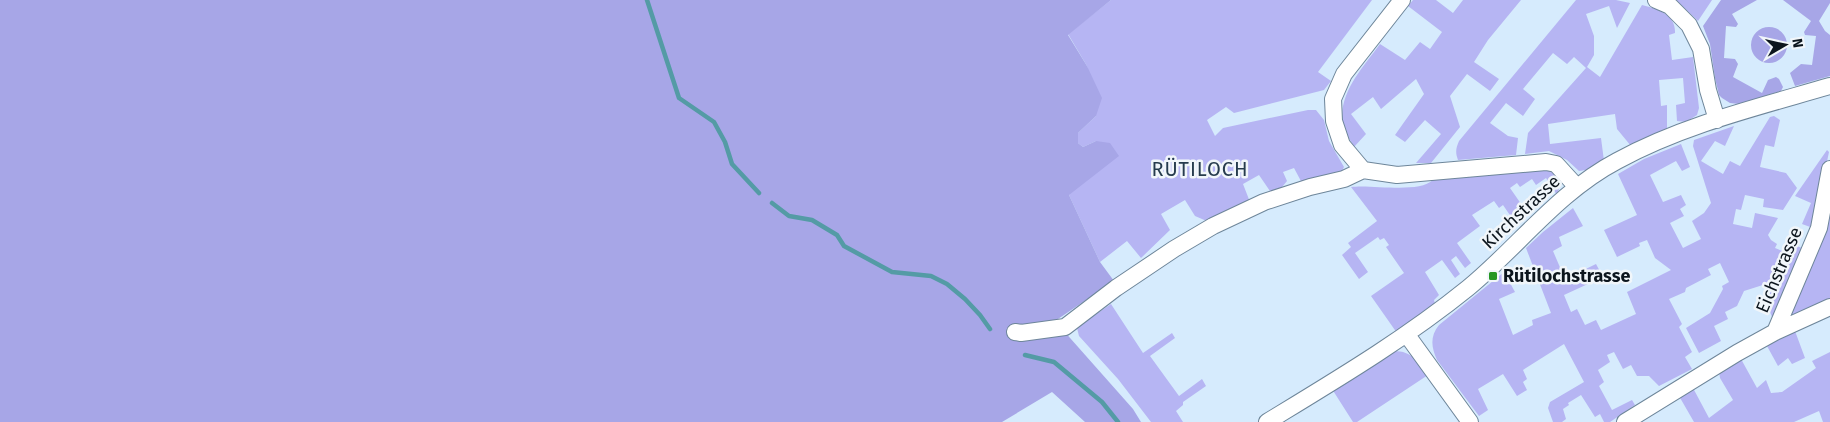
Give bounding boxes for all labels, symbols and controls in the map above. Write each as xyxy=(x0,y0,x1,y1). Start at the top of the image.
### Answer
north arrow xyxy=(1760,20,1810,70)
text: N xyxy=(1788,37,1806,49)
district label: RÜTILOCH xyxy=(1151,157,1249,181)
street label: Kirchstrasse xyxy=(1477,170,1565,254)
street label: Eichstrasse xyxy=(1751,224,1807,316)
place label: Rütilochstrasse xyxy=(1503,265,1630,287)
marker: Rütilochstrasse xyxy=(1487,270,1499,282)

